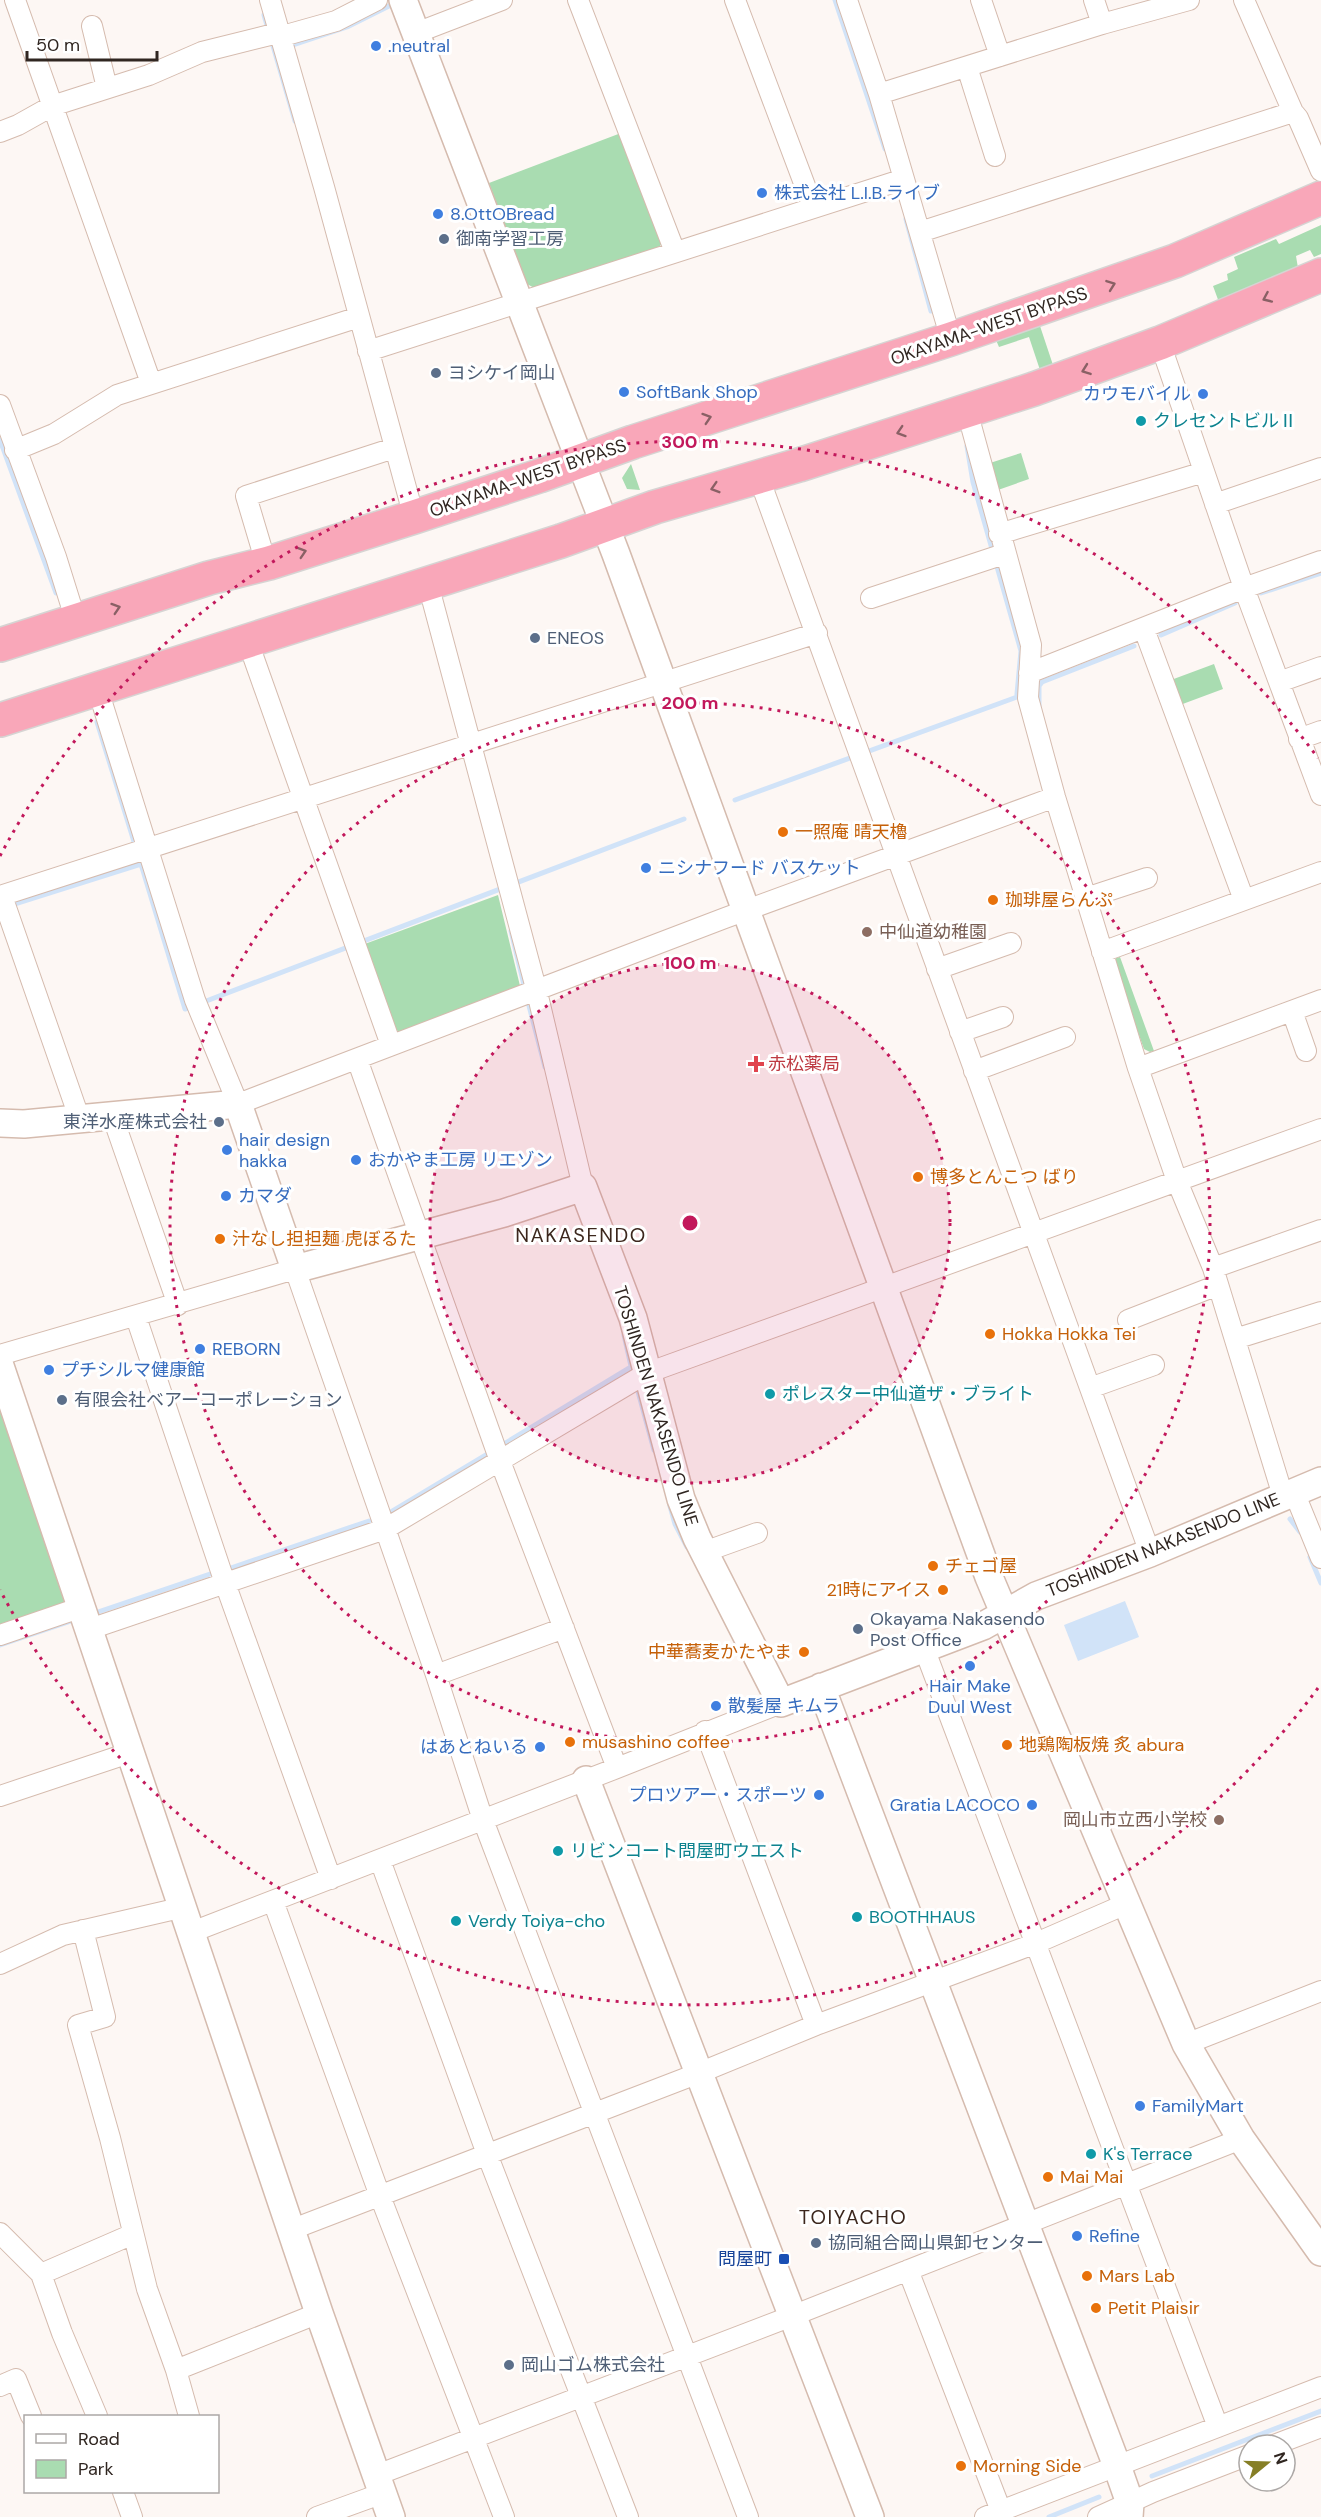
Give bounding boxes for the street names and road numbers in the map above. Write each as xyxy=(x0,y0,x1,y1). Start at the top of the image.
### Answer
street label: OKAYAMA-WEST BYPASS xyxy=(887,281,1091,371)
street label: OKAYAMA-WEST BYPASS xyxy=(426,433,630,523)
street label: TOSHINDEN NAKASENDO LINE xyxy=(608,1283,704,1529)
street label: TOSHINDEN NAKASENDO LINE xyxy=(1043,1487,1283,1603)

